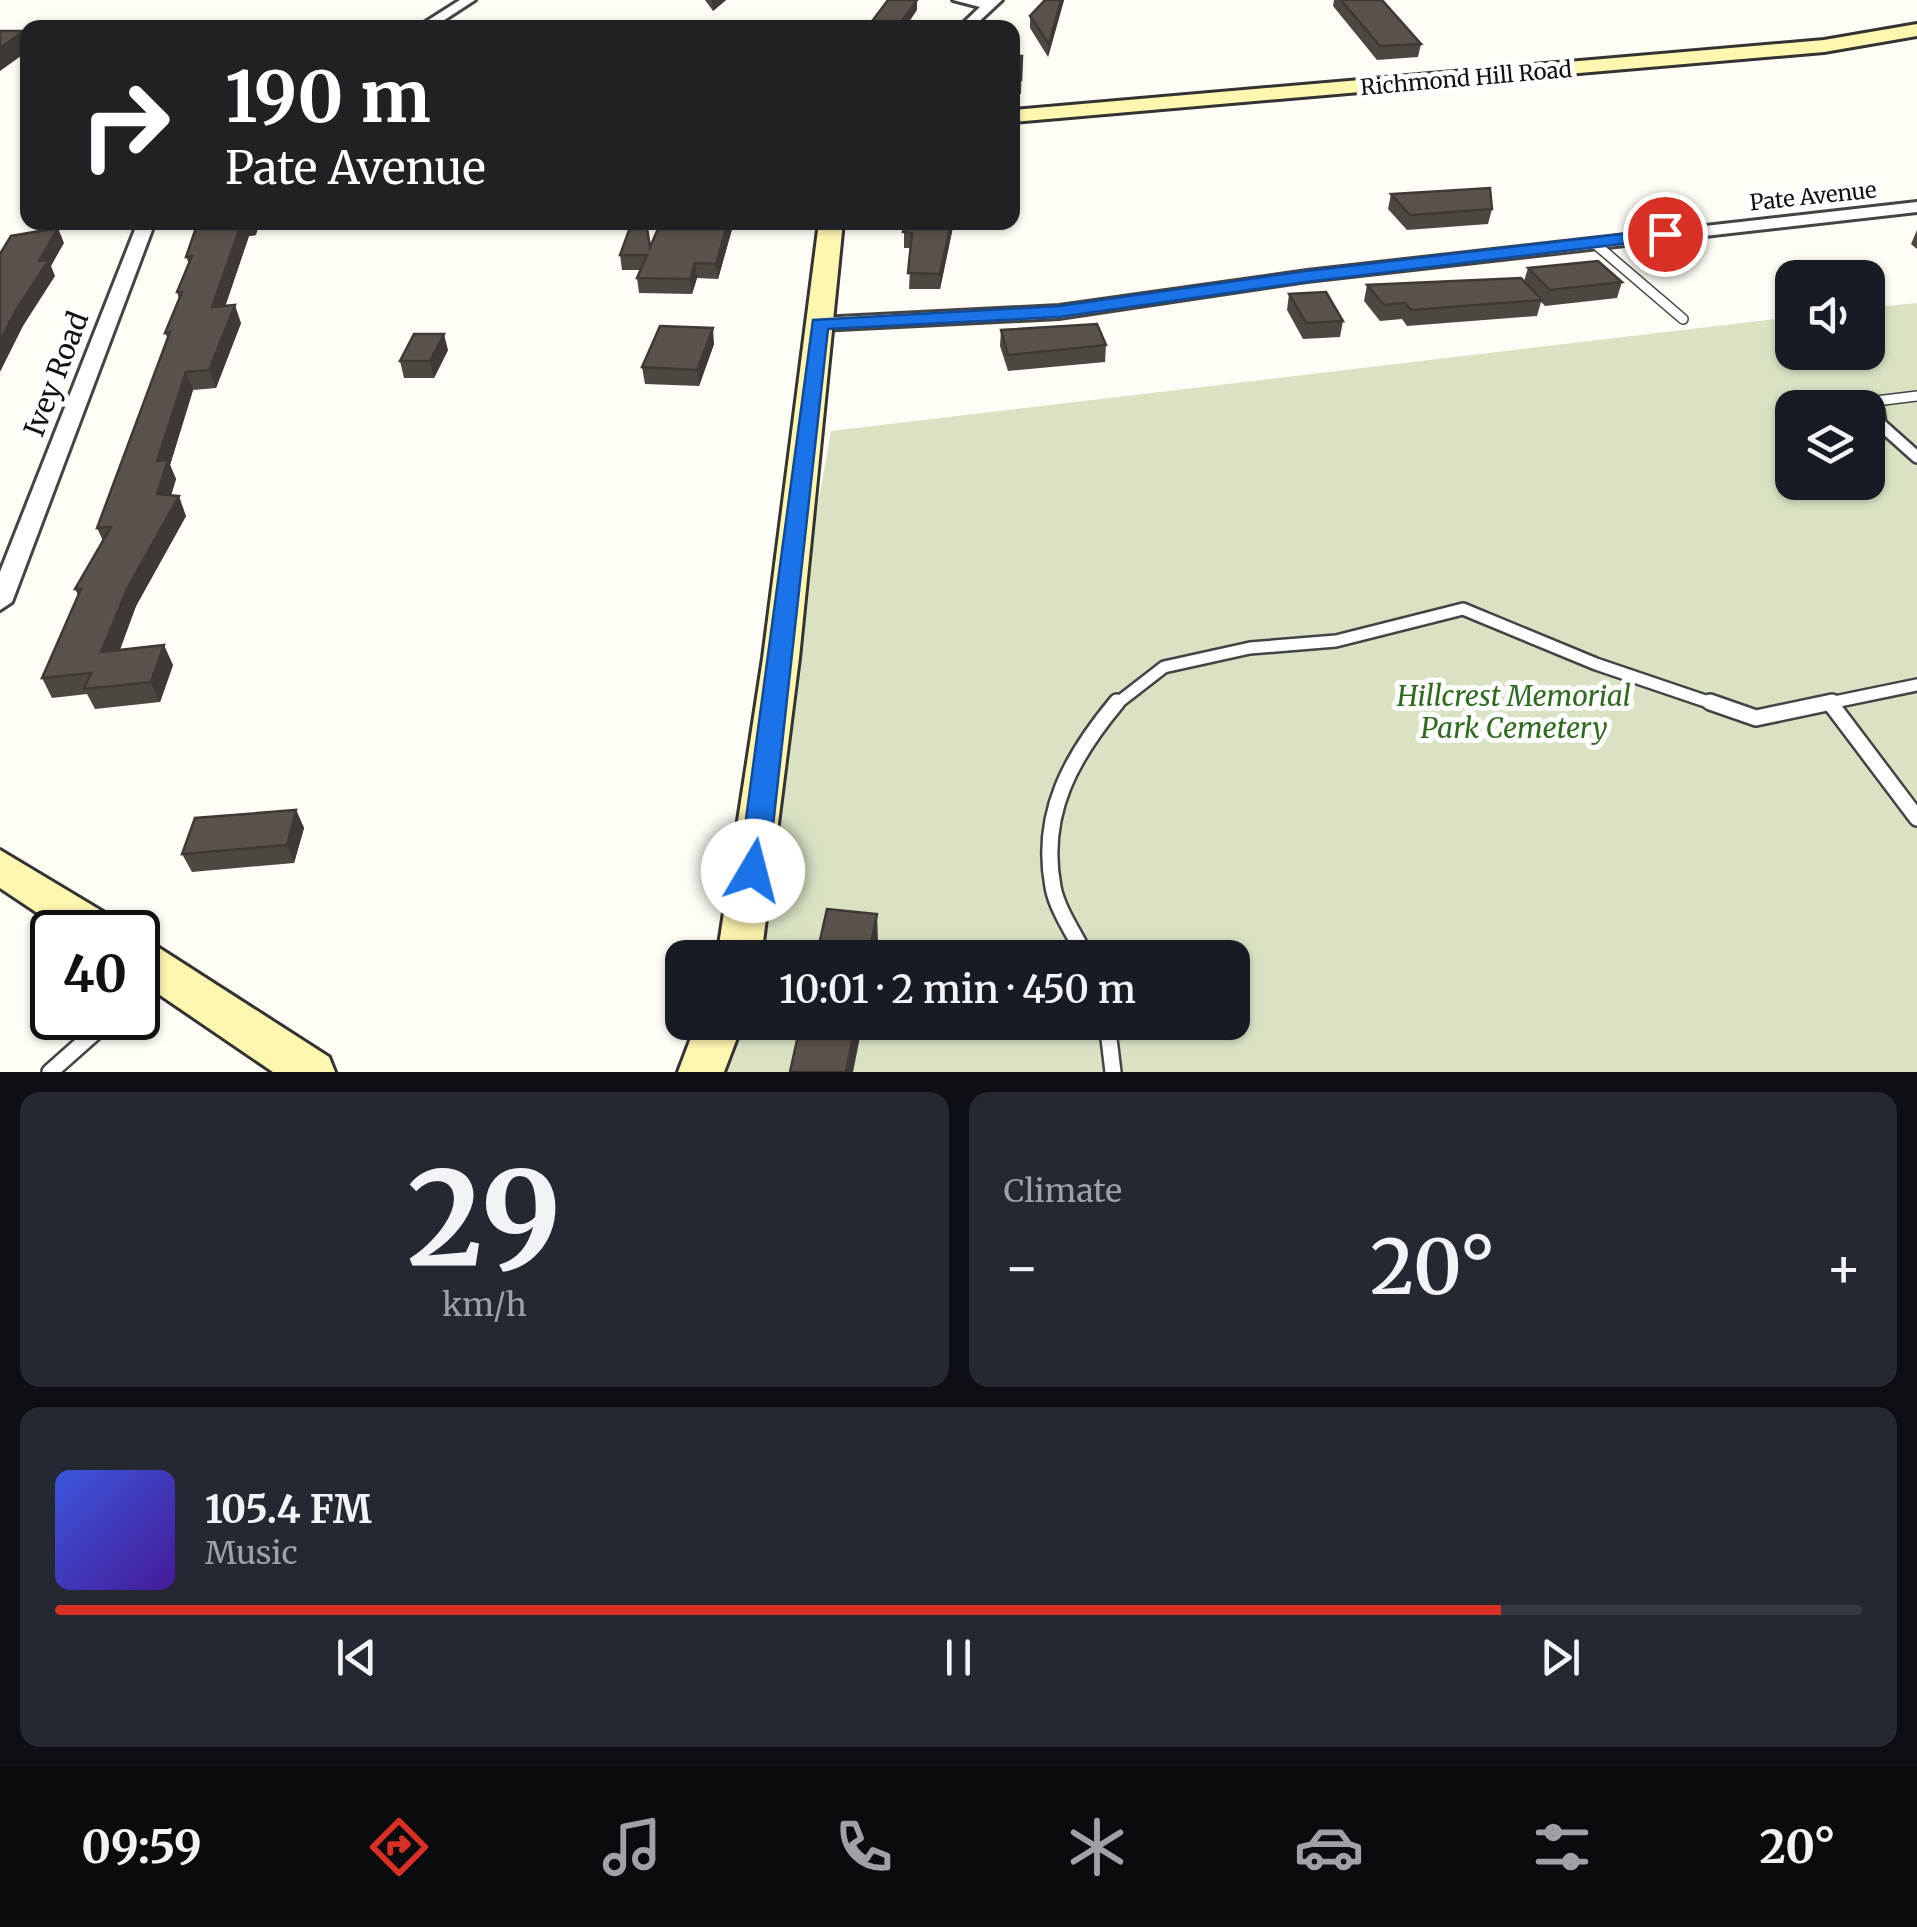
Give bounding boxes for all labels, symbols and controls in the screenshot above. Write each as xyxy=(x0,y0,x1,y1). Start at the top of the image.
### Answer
text: 190 m xyxy=(225,53,431,141)
street label: Richmond Hill Road xyxy=(1359,55,1573,101)
icon: right xyxy=(60,60,190,190)
text: Pate Avenue xyxy=(225,140,486,196)
street label: Pate Avenue xyxy=(1748,175,1878,217)
pin xyxy=(1623,192,1708,277)
icon: arrive xyxy=(1638,207,1693,262)
map controls xyxy=(1775,260,1885,500)
button: sound xyxy=(1775,260,1885,370)
street label: Ivey Road xyxy=(16,306,96,441)
button: layers xyxy=(1775,390,1885,500)
park label: Hillcrest Memorial Park Cemetery xyxy=(1396,678,1631,746)
position arrow xyxy=(701,819,805,923)
speed limit sign: 40 xyxy=(30,910,160,1040)
text: 10:01 · 2 min · 450 m xyxy=(779,966,1136,1013)
text: 29 xyxy=(407,1138,561,1301)
text: Climate xyxy=(1004,1171,1122,1211)
text: 20° xyxy=(1370,1220,1495,1314)
text: − xyxy=(1004,1233,1040,1302)
text: + xyxy=(1825,1233,1862,1302)
text: km/h xyxy=(442,1285,527,1325)
text: 105.4 FM xyxy=(205,1486,372,1533)
text: Music xyxy=(205,1533,298,1573)
icon: previous xyxy=(329,1630,384,1685)
icon: pause xyxy=(931,1630,986,1685)
icon: next xyxy=(1533,1630,1588,1685)
icon: directions xyxy=(364,1812,434,1882)
icon: music xyxy=(597,1812,667,1882)
icon: phone xyxy=(829,1812,899,1882)
icon: climate xyxy=(1062,1812,1132,1882)
icon: car xyxy=(1294,1812,1364,1882)
icon: filters xyxy=(1527,1812,1597,1882)
text: 09:59 xyxy=(81,1819,202,1875)
text: 20° xyxy=(1759,1819,1836,1875)

